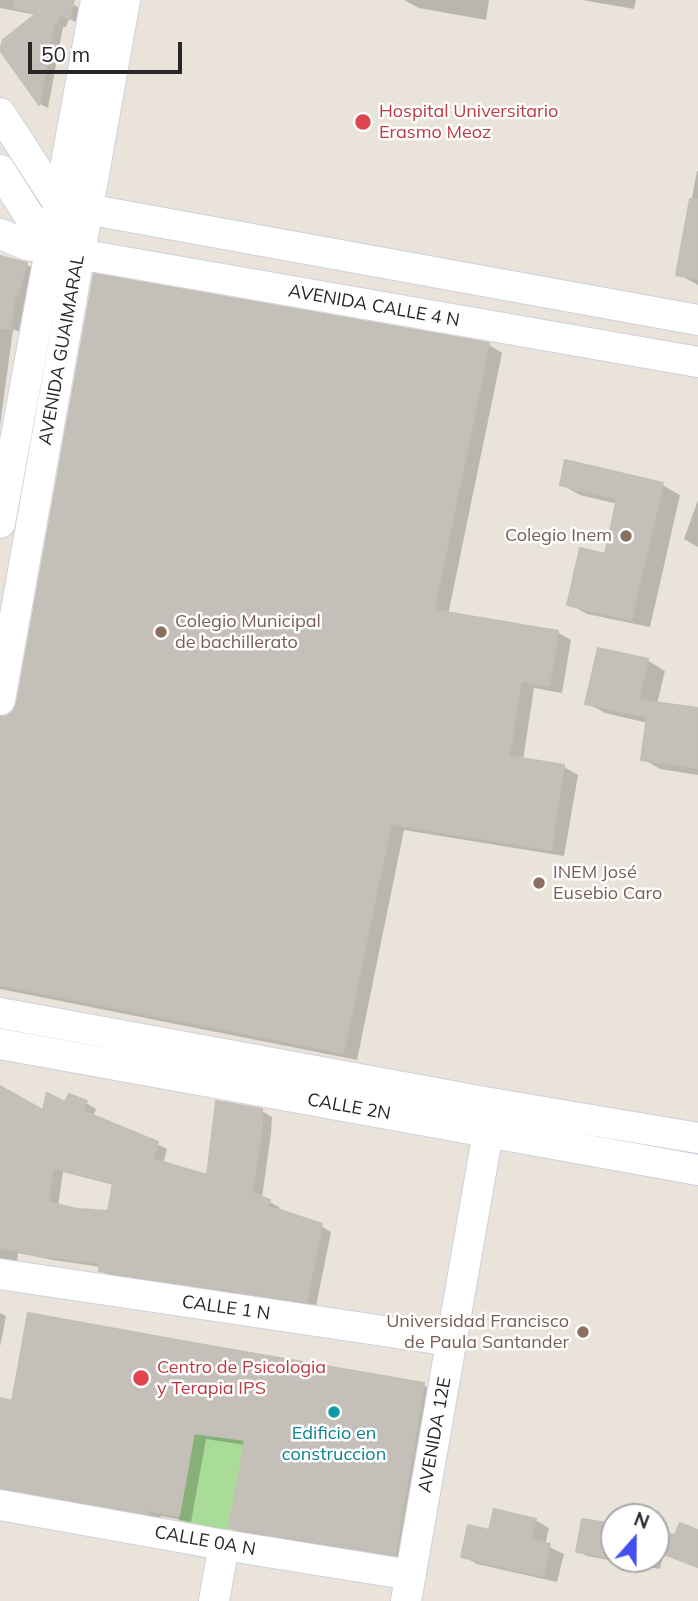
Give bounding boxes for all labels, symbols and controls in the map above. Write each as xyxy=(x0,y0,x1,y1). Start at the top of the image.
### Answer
scale bar xyxy=(32,28,186,72)
text: 50 m xyxy=(41,41,90,67)
place label: Hospital Universitario Erasmo Meoz xyxy=(379,101,558,144)
marker: Hospital Universitario Erasmo Meoz xyxy=(353,112,373,132)
street label: AVENIDA GUAIMARAL xyxy=(35,253,89,447)
street label: AVENIDA CALLE 4 N xyxy=(287,280,461,332)
place label: Colegio Inem xyxy=(505,525,612,547)
marker: Colegio Inem xyxy=(618,528,634,544)
place label: Colegio Municipal de bachillerato xyxy=(175,611,321,654)
marker: Colegio Municipal de bachillerato xyxy=(153,624,169,640)
place label: INEM José Eusebio Caro xyxy=(553,862,662,904)
marker: INEM José Eusebio Caro xyxy=(531,875,547,891)
street label: CALLE 2N xyxy=(306,1089,392,1125)
street label: CALLE 1 N xyxy=(180,1291,272,1325)
place label: Universidad Francisco de Paula Santander xyxy=(386,1311,569,1354)
marker: Universidad Francisco de Paula Santander xyxy=(575,1324,591,1340)
place label: Centro de Psicologia y Terapia IPS xyxy=(157,1357,326,1400)
marker: Centro de Psicologia y Terapia IPS xyxy=(131,1368,151,1388)
street label: AVENIDA 12E xyxy=(414,1376,456,1494)
marker: Edificio en construccion xyxy=(326,1404,342,1420)
place label: Edificio en construccion xyxy=(282,1423,386,1466)
north arrow xyxy=(600,1503,670,1573)
text: N xyxy=(631,1506,653,1534)
street label: CALLE 0A N xyxy=(153,1521,257,1561)

